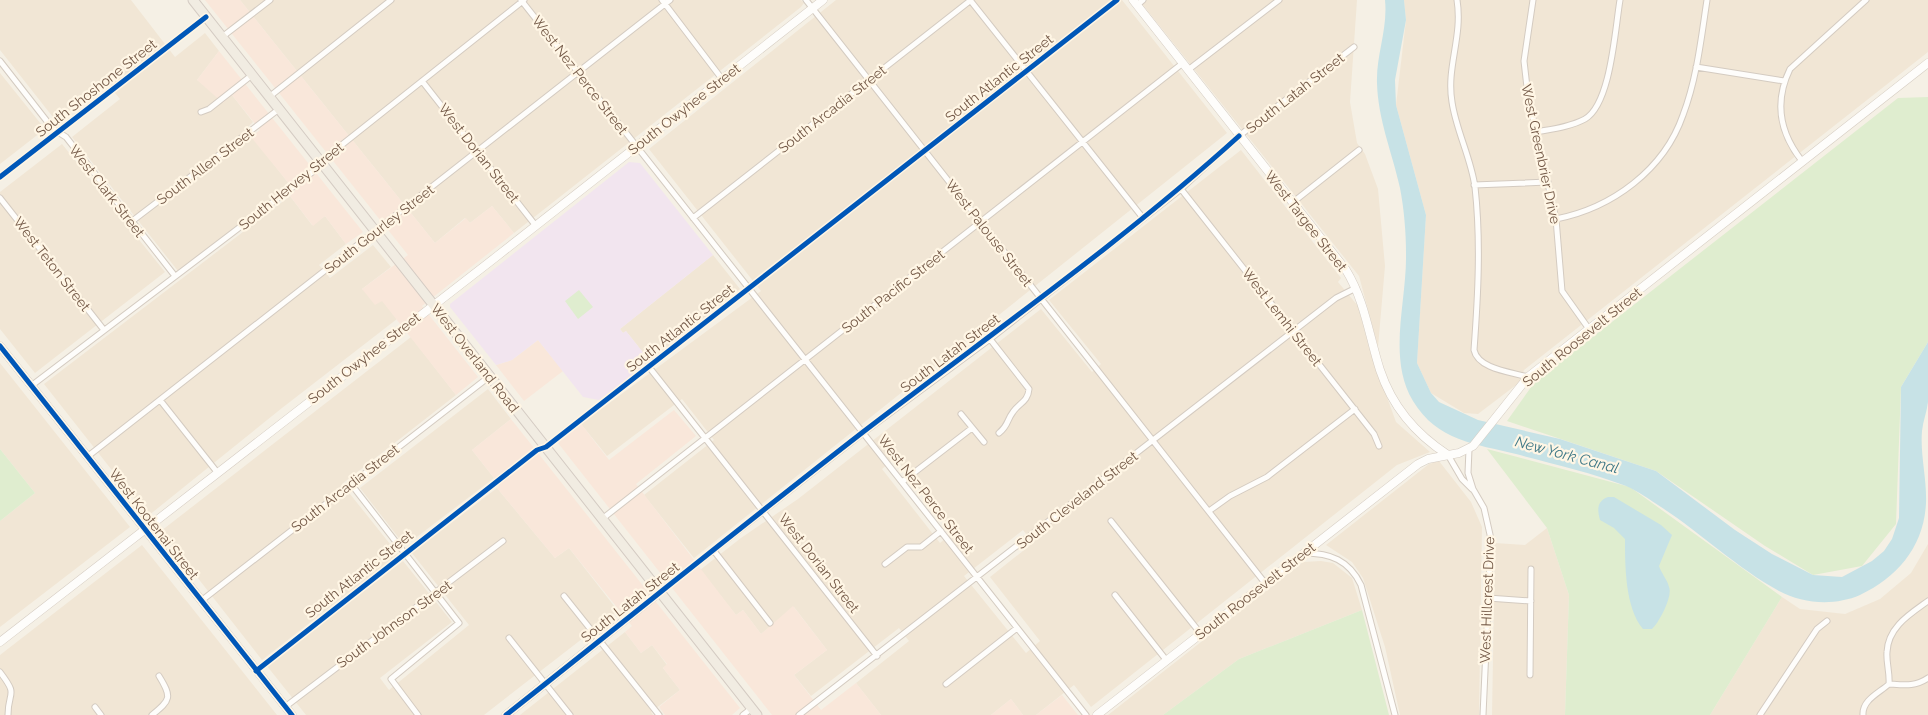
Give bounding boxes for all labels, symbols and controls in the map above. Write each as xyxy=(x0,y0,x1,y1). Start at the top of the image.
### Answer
street label: West Nez Perce Street xyxy=(529,13,631,138)
street label: South Atlantic Street xyxy=(942,31,1056,125)
street label: South Shoshone Street xyxy=(33,36,160,140)
street label: South Latah Street xyxy=(1243,50,1348,136)
street label: South Owyhee Street xyxy=(625,60,744,158)
street label: South Arcadia Street xyxy=(775,62,889,156)
street label: West Greenbrier Drive xyxy=(1518,83,1564,225)
street label: West Dorian Street xyxy=(435,100,523,206)
street label: South Allen Street xyxy=(153,124,257,208)
street label: South Hervey Street xyxy=(236,139,347,233)
street label: West Clark Street xyxy=(66,142,148,241)
street label: West Targee Street xyxy=(1262,167,1350,275)
street label: West Palouse Street xyxy=(942,176,1036,290)
street label: South Gourley Street xyxy=(321,181,437,277)
street label: West Teton Street xyxy=(10,214,94,315)
street label: South Pacific Street xyxy=(839,246,948,336)
street label: West Lemhi Street xyxy=(1239,265,1325,369)
street label: South Atlantic Street xyxy=(623,281,737,375)
street label: South Roosevelt Street xyxy=(1519,284,1645,390)
street label: West Overland Road xyxy=(428,301,522,415)
street label: South Owyhee Street xyxy=(305,309,424,407)
street label: South Latah Street xyxy=(897,310,1003,396)
street label: West Nez Perce Street xyxy=(875,432,977,557)
water label: New York Canal xyxy=(1513,433,1621,477)
street label: South Arcadia Street xyxy=(288,441,402,535)
street label: South Cleveland Street xyxy=(1013,448,1141,552)
street label: West Kootenai Street xyxy=(106,465,202,583)
street label: West Dorian Street xyxy=(775,510,863,616)
street label: South Atlantic Street xyxy=(302,527,416,621)
street label: West Hillcrest Drive xyxy=(1477,536,1497,664)
street label: South Roosevelt Street xyxy=(1192,539,1319,643)
street label: South Latah Street xyxy=(578,559,683,645)
street label: South Johnson Street xyxy=(333,577,455,671)

